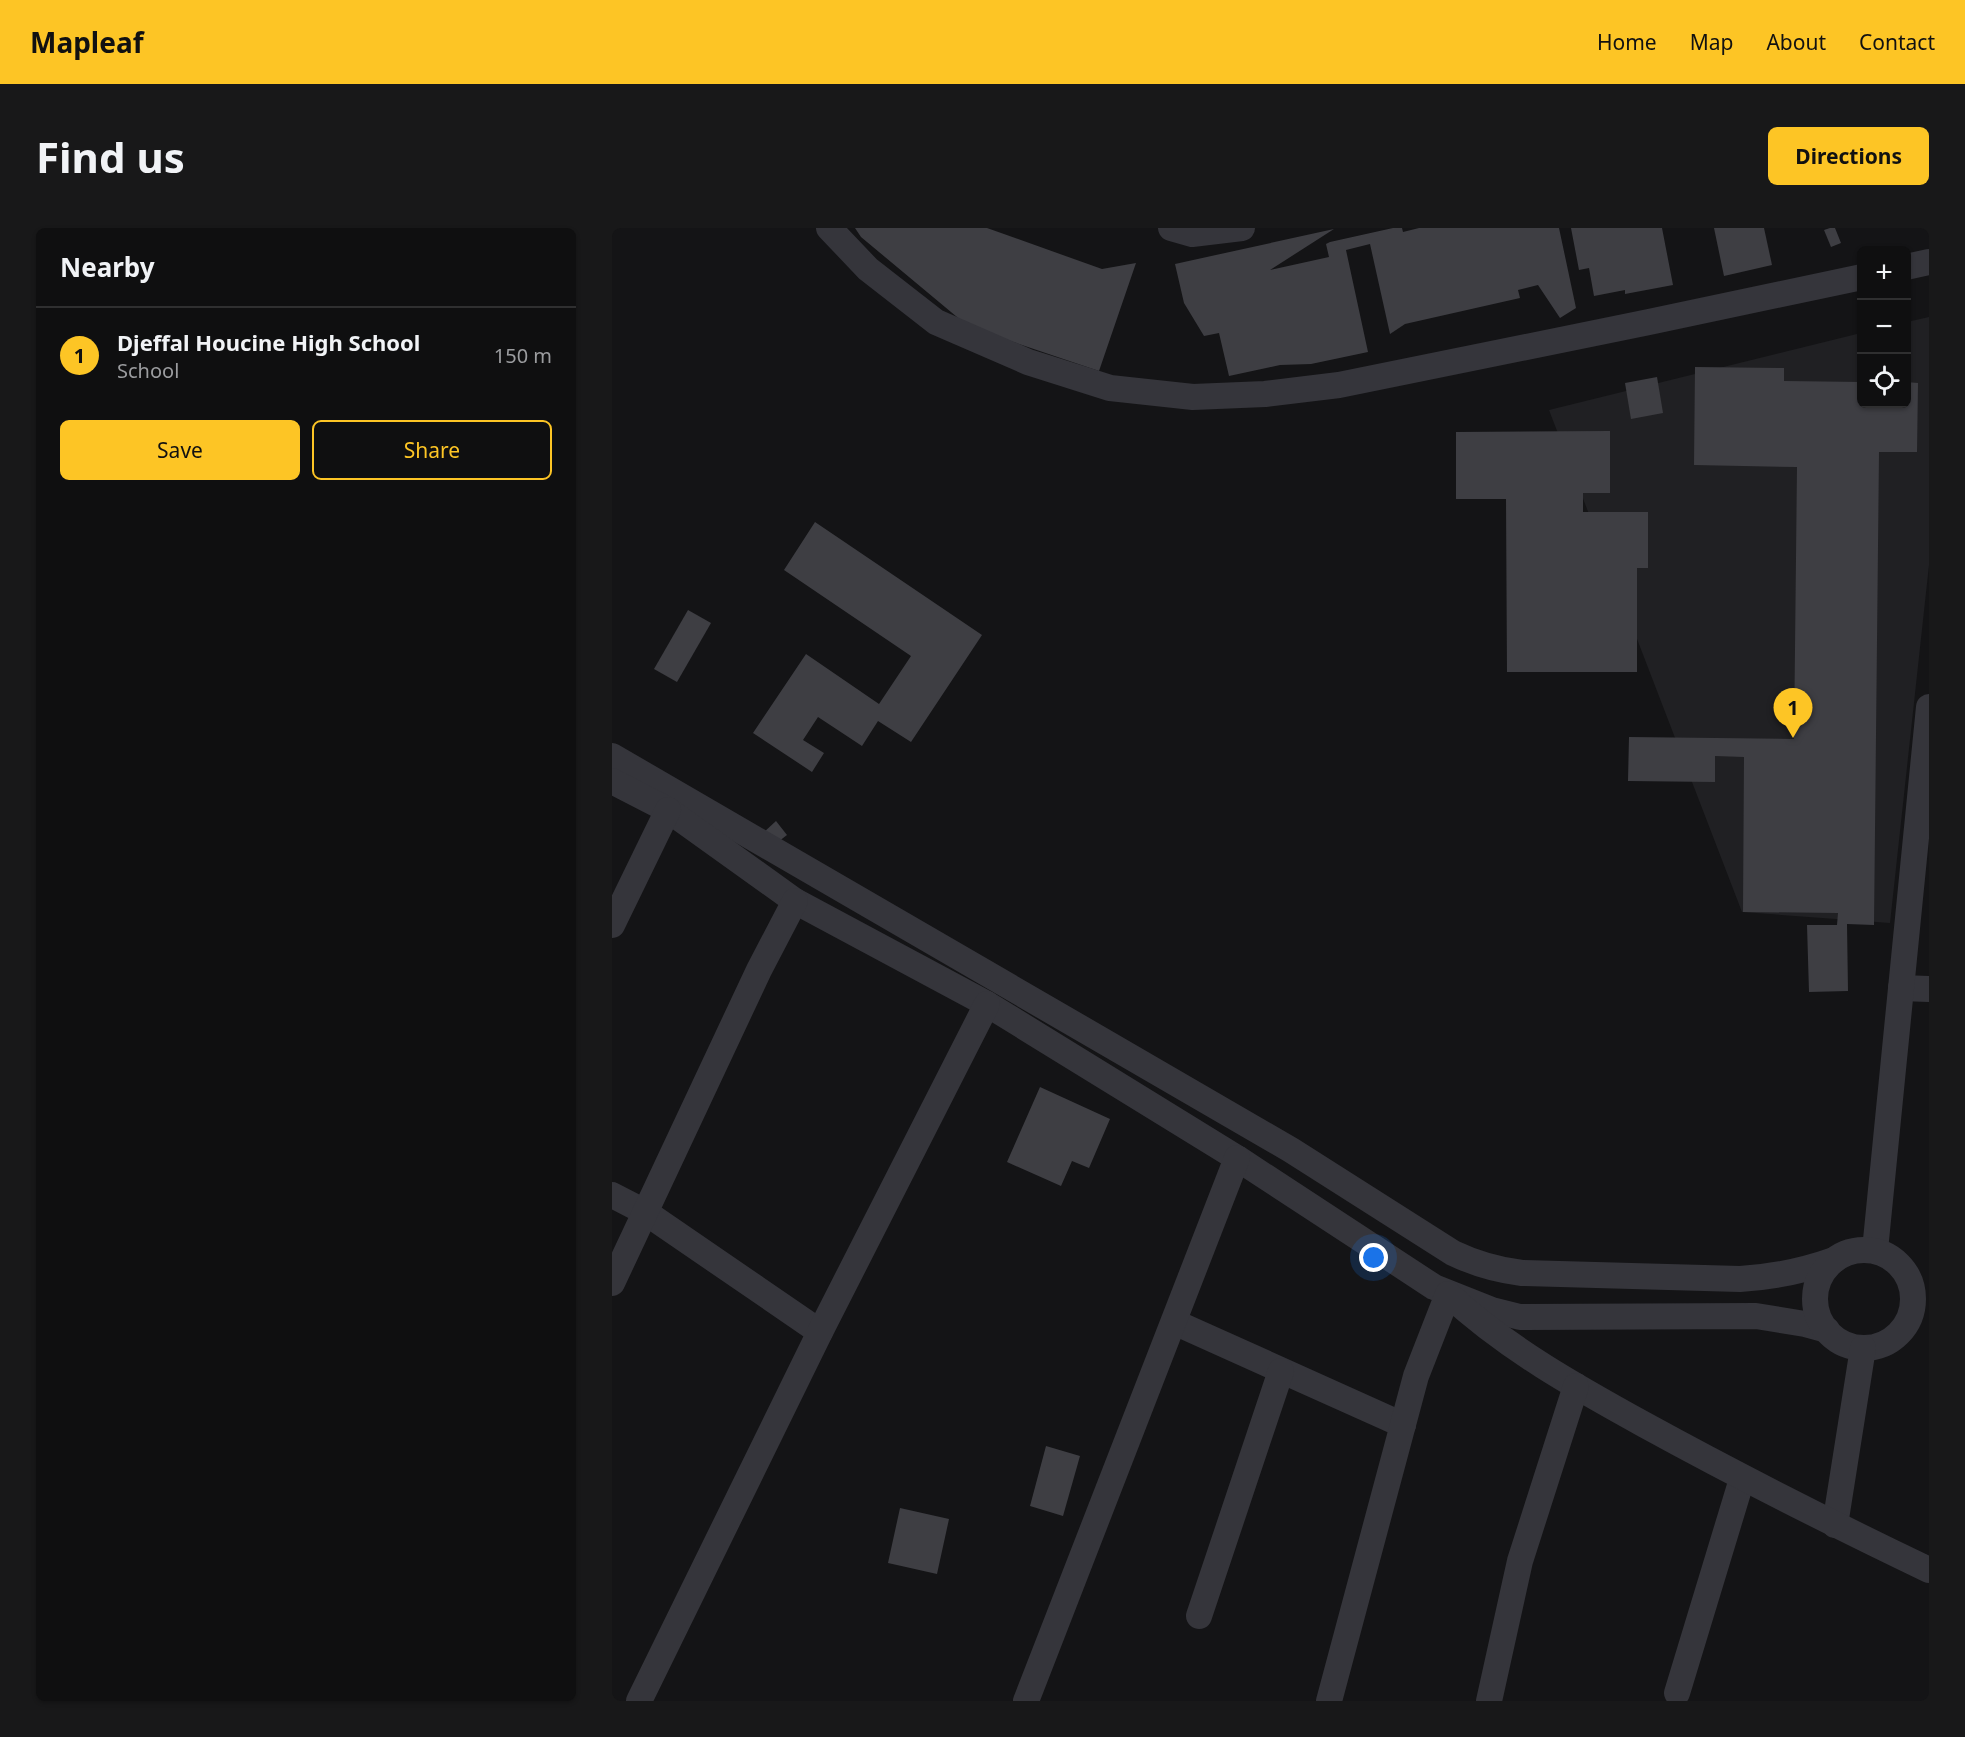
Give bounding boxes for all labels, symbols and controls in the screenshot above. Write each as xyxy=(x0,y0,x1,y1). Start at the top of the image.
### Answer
text: Mapleaf xyxy=(30,23,144,61)
text: Home xyxy=(1597,28,1657,56)
text: Map xyxy=(1690,28,1733,56)
text: About xyxy=(1766,28,1826,56)
text: Contact xyxy=(1859,28,1935,56)
button: Directions xyxy=(1768,127,1929,185)
text: Find us xyxy=(36,128,185,185)
map controls xyxy=(1857,246,1911,408)
button: + xyxy=(1857,246,1911,300)
text: Nearby xyxy=(60,249,155,285)
button: − xyxy=(1857,300,1911,354)
text: Djeffal Houcine High School xyxy=(117,327,420,357)
text: 1 xyxy=(74,342,85,369)
text: 150 m xyxy=(494,342,552,369)
button: locate xyxy=(1857,354,1911,408)
text: School xyxy=(117,357,179,384)
button: Save xyxy=(60,420,300,480)
button: Share xyxy=(312,420,552,480)
pin: 1 xyxy=(1774,688,1812,738)
your location xyxy=(1359,1243,1388,1272)

